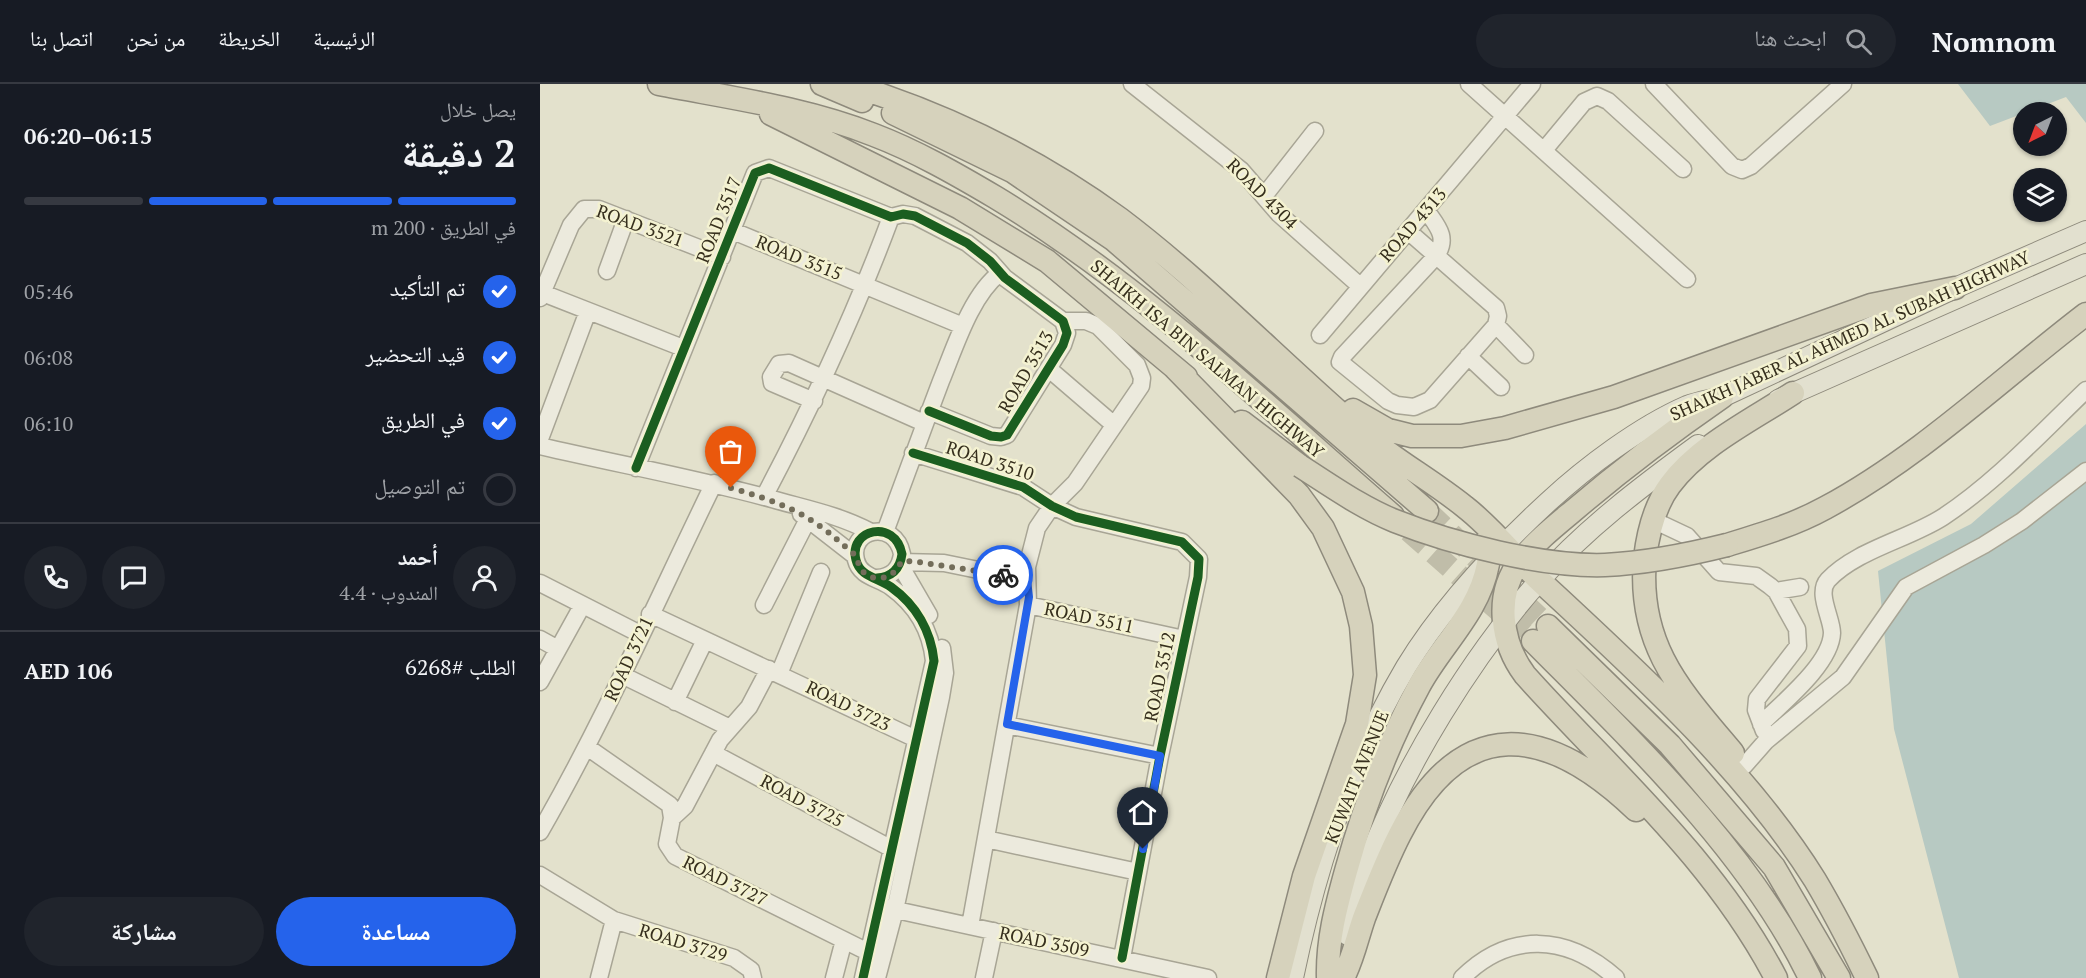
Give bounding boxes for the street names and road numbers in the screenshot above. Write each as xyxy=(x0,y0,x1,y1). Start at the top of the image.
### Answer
street label: ROAD 4304 xyxy=(1222,153,1304,234)
street label: ROAD 3517 xyxy=(690,173,746,266)
street label: ROAD 4313 xyxy=(1373,182,1451,267)
street label: ROAD 3521 xyxy=(593,198,687,252)
street label: ROAD 3515 xyxy=(753,229,846,285)
street label: SHAIKH JABER AL AHMED AL SUBAH HIGHWAY xyxy=(1666,244,2034,426)
street label: SHAIKH ISA BIN SALMAN HIGHWAY xyxy=(1086,253,1330,463)
street label: ROAD 3513 xyxy=(992,326,1058,417)
street label: ROAD 3510 xyxy=(943,435,1037,486)
street label: ROAD 3511 xyxy=(1042,596,1136,638)
street label: ROAD 3721 xyxy=(598,612,658,705)
street label: ROAD 3512 xyxy=(1138,630,1180,724)
street label: ROAD 3723 xyxy=(802,674,895,736)
street label: KUWAIT AVENUE xyxy=(1318,706,1394,847)
street label: ROAD 3725 xyxy=(757,768,848,832)
street label: ROAD 3727 xyxy=(679,849,772,911)
street label: ROAD 3729 xyxy=(636,917,730,967)
street label: ROAD 3509 xyxy=(997,920,1091,962)

